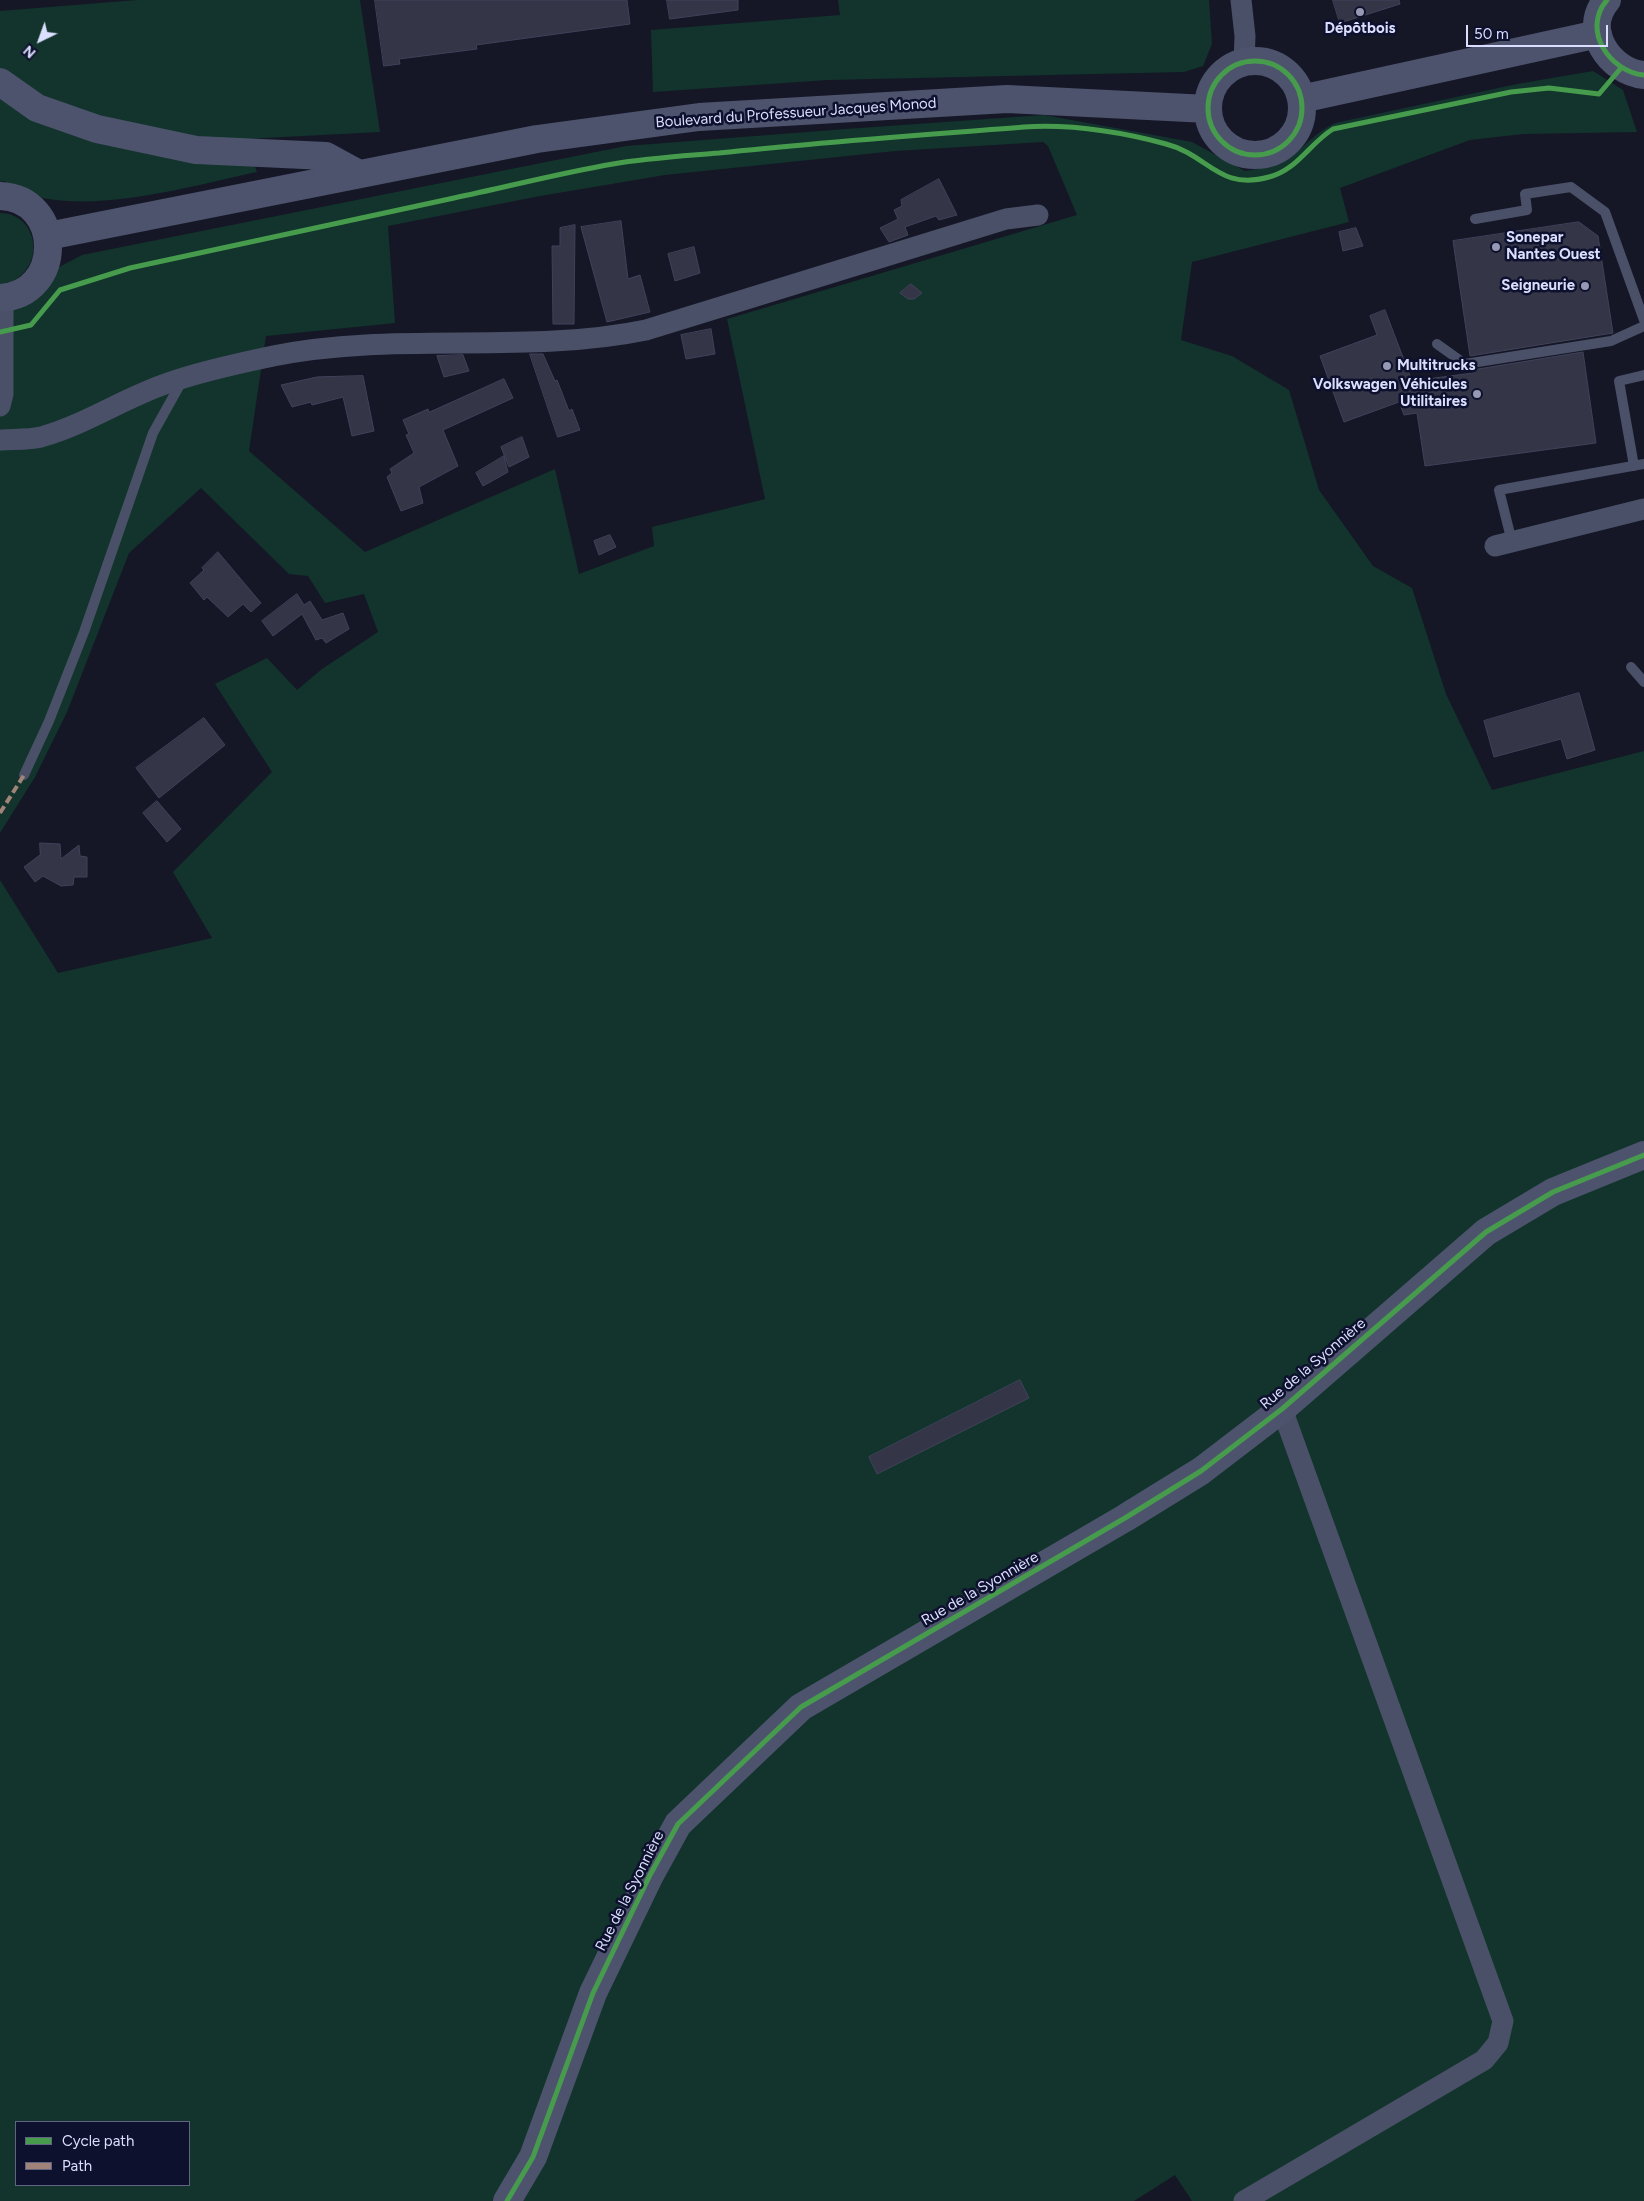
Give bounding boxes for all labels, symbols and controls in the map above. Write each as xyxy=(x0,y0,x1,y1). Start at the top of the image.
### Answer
marker: Dépôtbois xyxy=(1354,6,1366,18)
north arrow xyxy=(15,15,65,65)
scale bar xyxy=(1469,15,1612,47)
place label: Dépôtbois xyxy=(1324,20,1396,38)
text: 50 m xyxy=(1474,25,1509,43)
text: N xyxy=(20,42,39,61)
street label: Boulevard du Professueur Jacques Monod xyxy=(655,94,937,132)
place label: Sonepar Nantes Ouest xyxy=(1506,229,1601,264)
marker: Sonepar Nantes Ouest xyxy=(1490,241,1502,253)
place label: Seigneurie xyxy=(1501,277,1575,295)
marker: Seigneurie xyxy=(1579,280,1591,292)
place label: Multitrucks xyxy=(1397,357,1476,375)
marker: Multitrucks xyxy=(1381,360,1393,372)
place label: Volkswagen Véhicules Utilitaires xyxy=(1313,376,1467,411)
marker: Volkswagen Véhicules Utilitaires xyxy=(1471,388,1483,400)
street label: Rue de la Syonnière xyxy=(1257,1315,1369,1413)
street label: Rue de la Syonnière xyxy=(918,1548,1042,1630)
street label: Rue de la Syonnière xyxy=(592,1828,668,1954)
legend xyxy=(15,2121,190,2186)
text: Cycle path xyxy=(62,2132,134,2150)
text: Path xyxy=(62,2157,92,2175)

